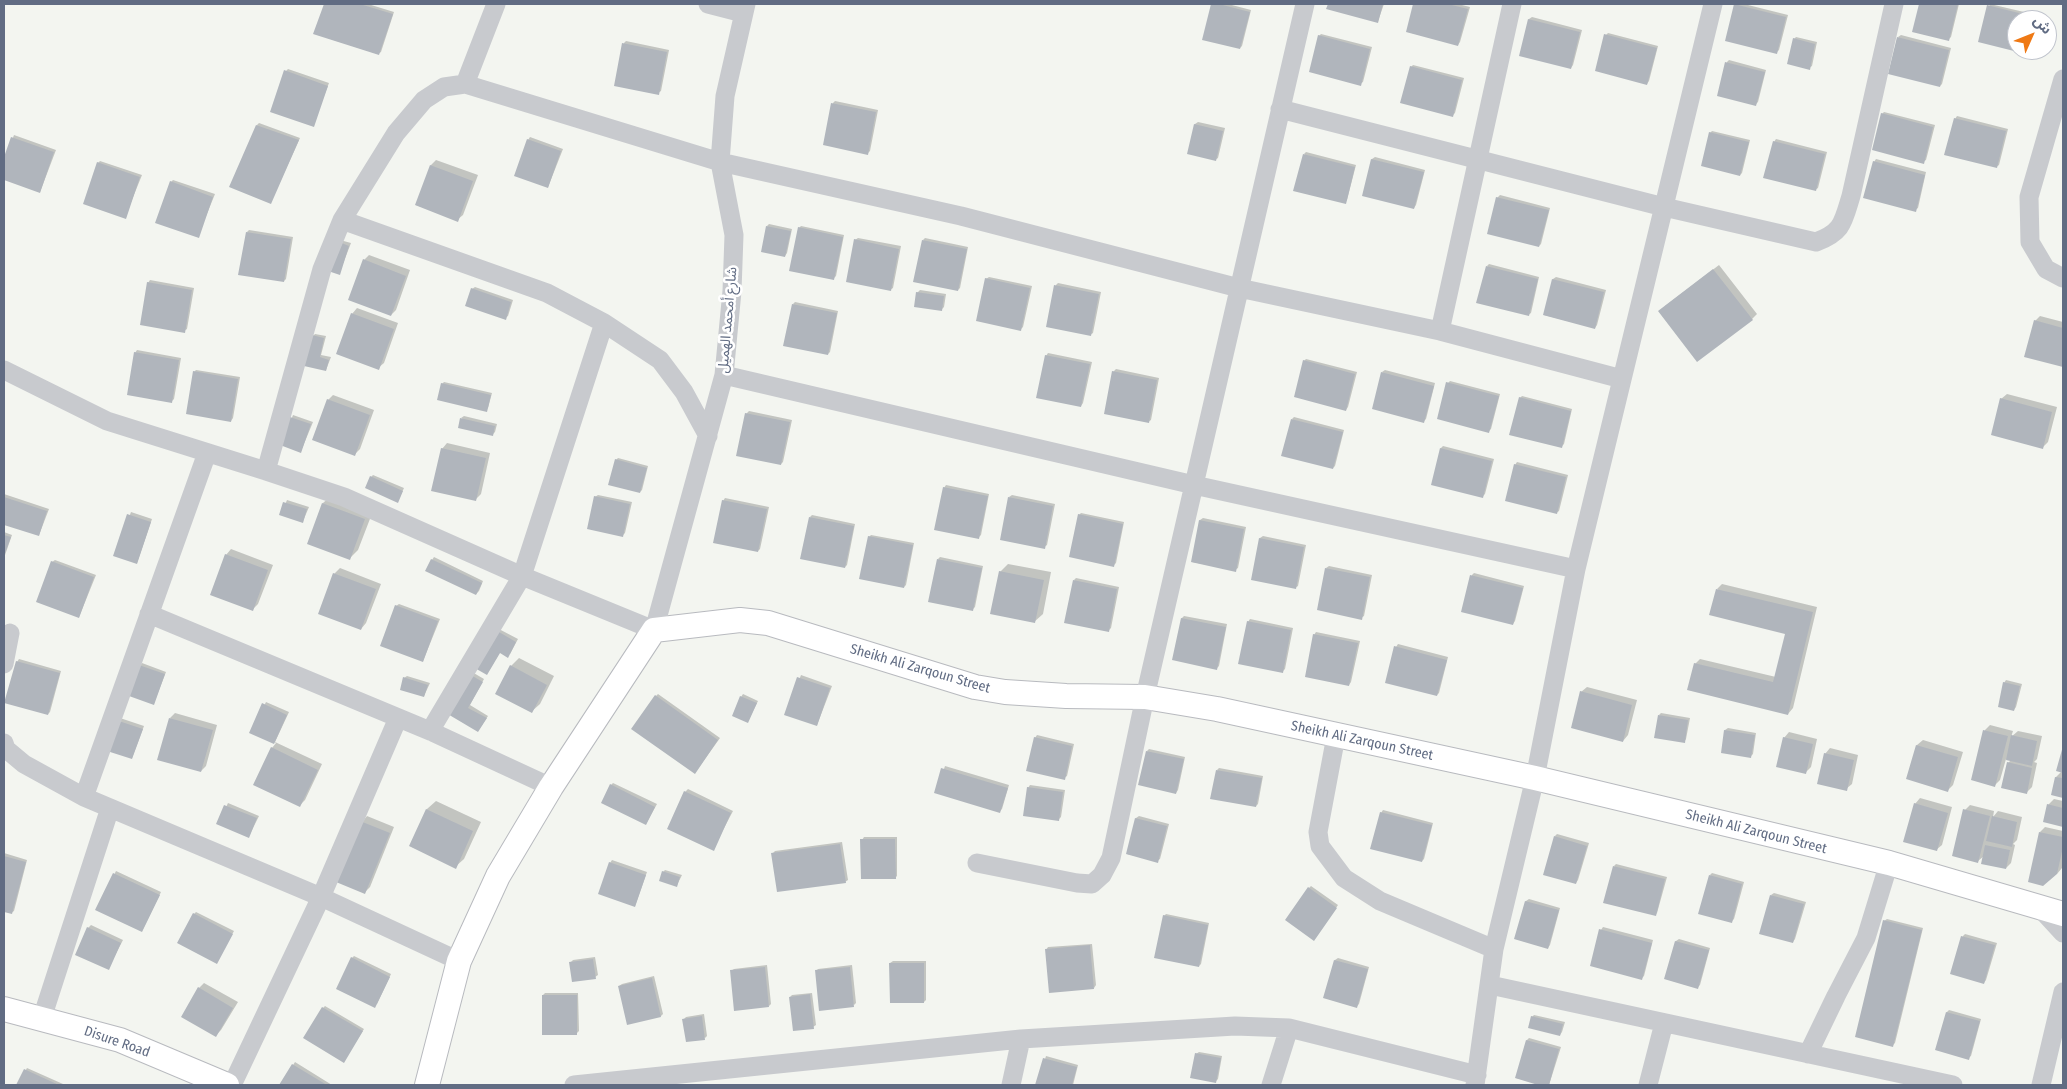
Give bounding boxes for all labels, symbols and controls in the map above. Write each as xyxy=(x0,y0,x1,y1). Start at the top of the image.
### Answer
north arrow xyxy=(2007,10,2057,60)
text: ش xyxy=(2030,12,2055,38)
street label: شارع أمحمد الهميل xyxy=(715,266,741,374)
street label: Sheikh Ali Zarqoun Street xyxy=(848,641,992,697)
street label: Sheikh Ali Zarqoun Street xyxy=(1289,718,1435,764)
street label: Sheikh Ali Zarqoun Street xyxy=(1684,806,1828,858)
street label: Disure Road xyxy=(82,1023,152,1061)

